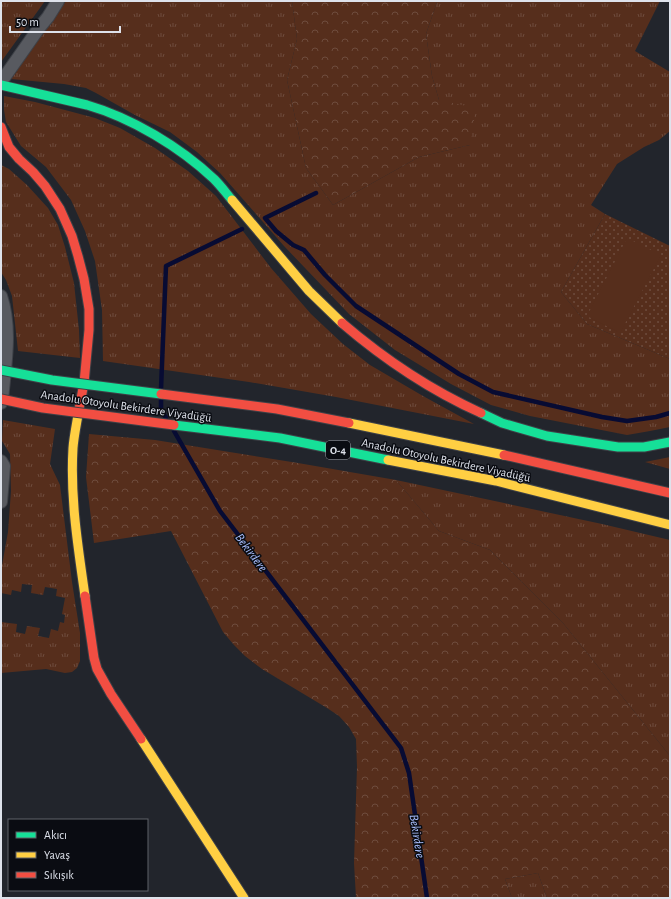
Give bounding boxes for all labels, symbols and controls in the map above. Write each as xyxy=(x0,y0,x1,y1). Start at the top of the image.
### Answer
scale bar xyxy=(10,8,120,34)
text: 50 m xyxy=(16,16,39,28)
street label: Anadolu Otoyolu Bekirdere Viyadüğü xyxy=(40,388,212,425)
street label: Anadolu Otoyolu Bekirdere Viyadüğü xyxy=(360,436,532,485)
road number: O-4 xyxy=(326,441,350,459)
water label: Bekirdere xyxy=(232,531,269,575)
water label: Bekirdere xyxy=(407,813,426,859)
legend xyxy=(8,819,148,891)
text: Akıcı xyxy=(44,829,67,841)
text: Yavaş xyxy=(44,849,70,861)
text: Sıkışık xyxy=(44,869,74,881)

